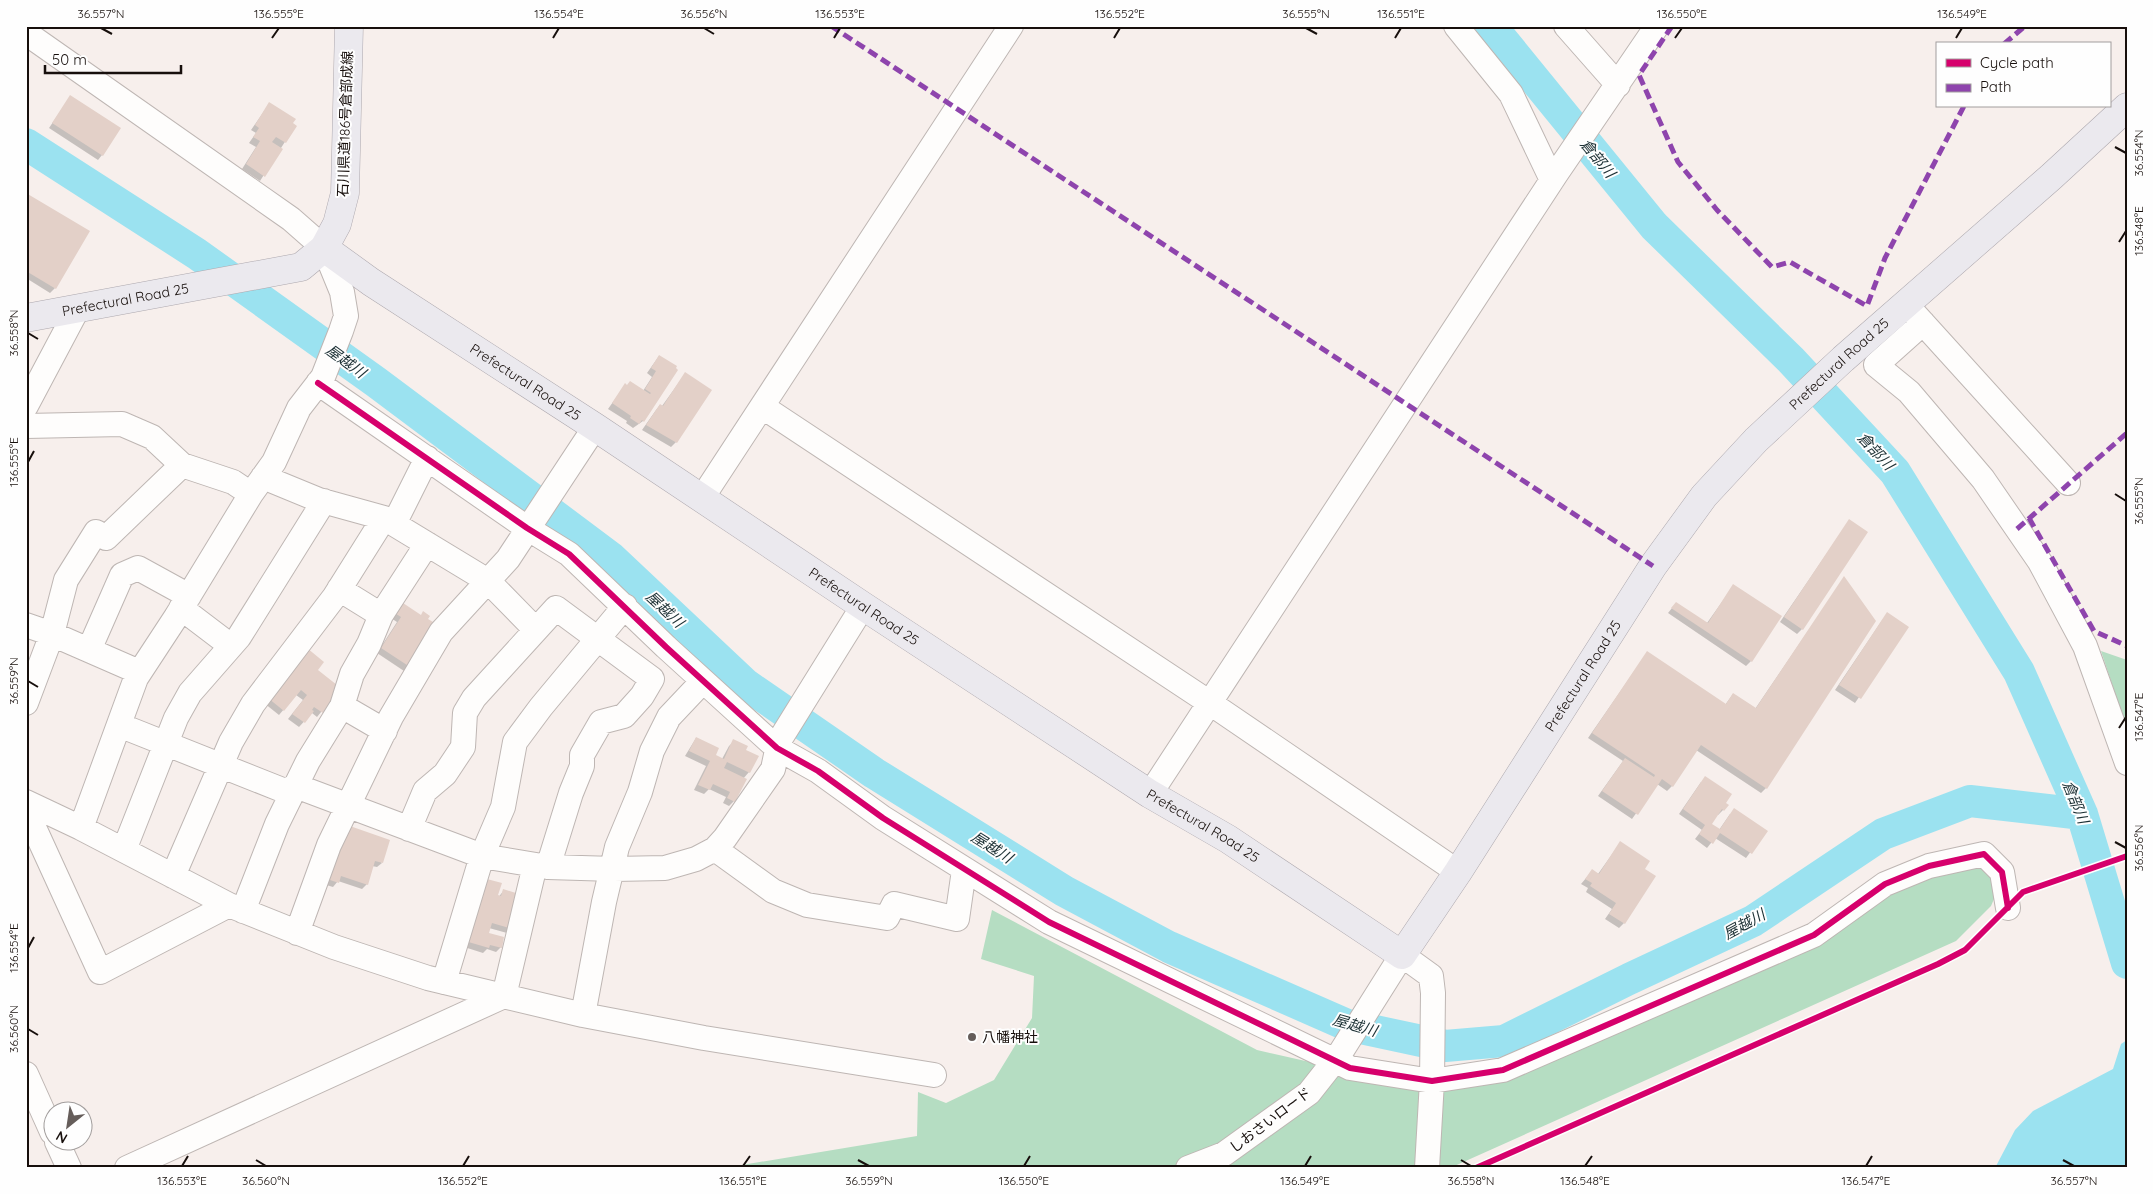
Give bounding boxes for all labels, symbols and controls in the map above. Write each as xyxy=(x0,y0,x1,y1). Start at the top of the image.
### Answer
text: 36.557°N xyxy=(78,6,124,21)
text: 136.555°E xyxy=(254,6,304,21)
text: 136.554°E xyxy=(534,6,584,21)
text: 36.556°N xyxy=(680,6,728,21)
text: 136.553°E xyxy=(815,6,865,21)
text: 136.552°E xyxy=(1095,6,1145,21)
text: 36.555°N xyxy=(1282,6,1330,21)
text: 136.551°E xyxy=(1377,6,1425,21)
text: 136.550°E xyxy=(1657,6,1707,21)
text: 136.549°E xyxy=(1937,6,1987,21)
scale bar xyxy=(45,42,181,74)
legend xyxy=(1936,42,2110,108)
text: 50 m xyxy=(52,50,87,69)
street label: 石川県道186号倉部成線 xyxy=(333,51,357,197)
text: Cycle path xyxy=(1980,53,2054,72)
text: Path xyxy=(1980,77,2012,96)
text: 36.554°N xyxy=(2131,129,2146,177)
water label: 倉部川 xyxy=(1576,135,1621,183)
text: 136.548°E xyxy=(2131,206,2146,256)
street label: Prefectural Road 25 xyxy=(60,279,190,320)
text: 36.558°N xyxy=(6,309,21,357)
street label: Prefectural Road 25 xyxy=(1785,314,1893,414)
street label: Prefectural Road 25 xyxy=(467,339,584,424)
water label: 屋越川 xyxy=(322,340,371,383)
water label: 倉部川 xyxy=(1854,428,1900,475)
text: 136.555°E xyxy=(6,437,21,487)
text: 36.555°N xyxy=(2131,477,2146,525)
street label: Prefectural Road 25 xyxy=(805,563,922,649)
water label: 屋越川 xyxy=(642,587,689,633)
street label: Prefectural Road 25 xyxy=(1541,617,1625,735)
text: 36.559°N xyxy=(6,657,21,705)
text: 136.547°E xyxy=(2131,692,2146,741)
water label: 倉部川 xyxy=(2059,778,2094,828)
street label: Prefectural Road 25 xyxy=(1143,785,1263,866)
text: 36.556°N xyxy=(2131,824,2146,872)
water label: 屋越川 xyxy=(968,827,1018,868)
water label: 屋越川 xyxy=(1720,904,1770,943)
text: 136.554°E xyxy=(6,923,21,973)
text: 36.560°N xyxy=(6,1005,21,1053)
water label: 屋越川 xyxy=(1331,1010,1381,1041)
place label: 八幡神社 xyxy=(982,1028,1038,1046)
marker: 八幡神社 xyxy=(966,1031,978,1043)
street label: しおさいロード xyxy=(1225,1083,1315,1157)
north arrow xyxy=(42,1102,92,1152)
text: N xyxy=(53,1127,70,1148)
text: 136.553°E xyxy=(157,1173,207,1188)
text: 36.560°N xyxy=(242,1173,290,1188)
text: 136.552°E xyxy=(438,1173,488,1188)
text: 136.551°E xyxy=(719,1173,767,1188)
text: 36.559°N xyxy=(845,1173,893,1188)
text: 136.550°E xyxy=(999,1173,1049,1188)
text: 136.549°E xyxy=(1280,1173,1330,1188)
text: 36.558°N xyxy=(1447,1173,1495,1188)
text: 136.548°E xyxy=(1560,1173,1610,1188)
text: 136.547°E xyxy=(1842,1173,1891,1188)
text: 36.557°N xyxy=(2051,1173,2097,1188)

